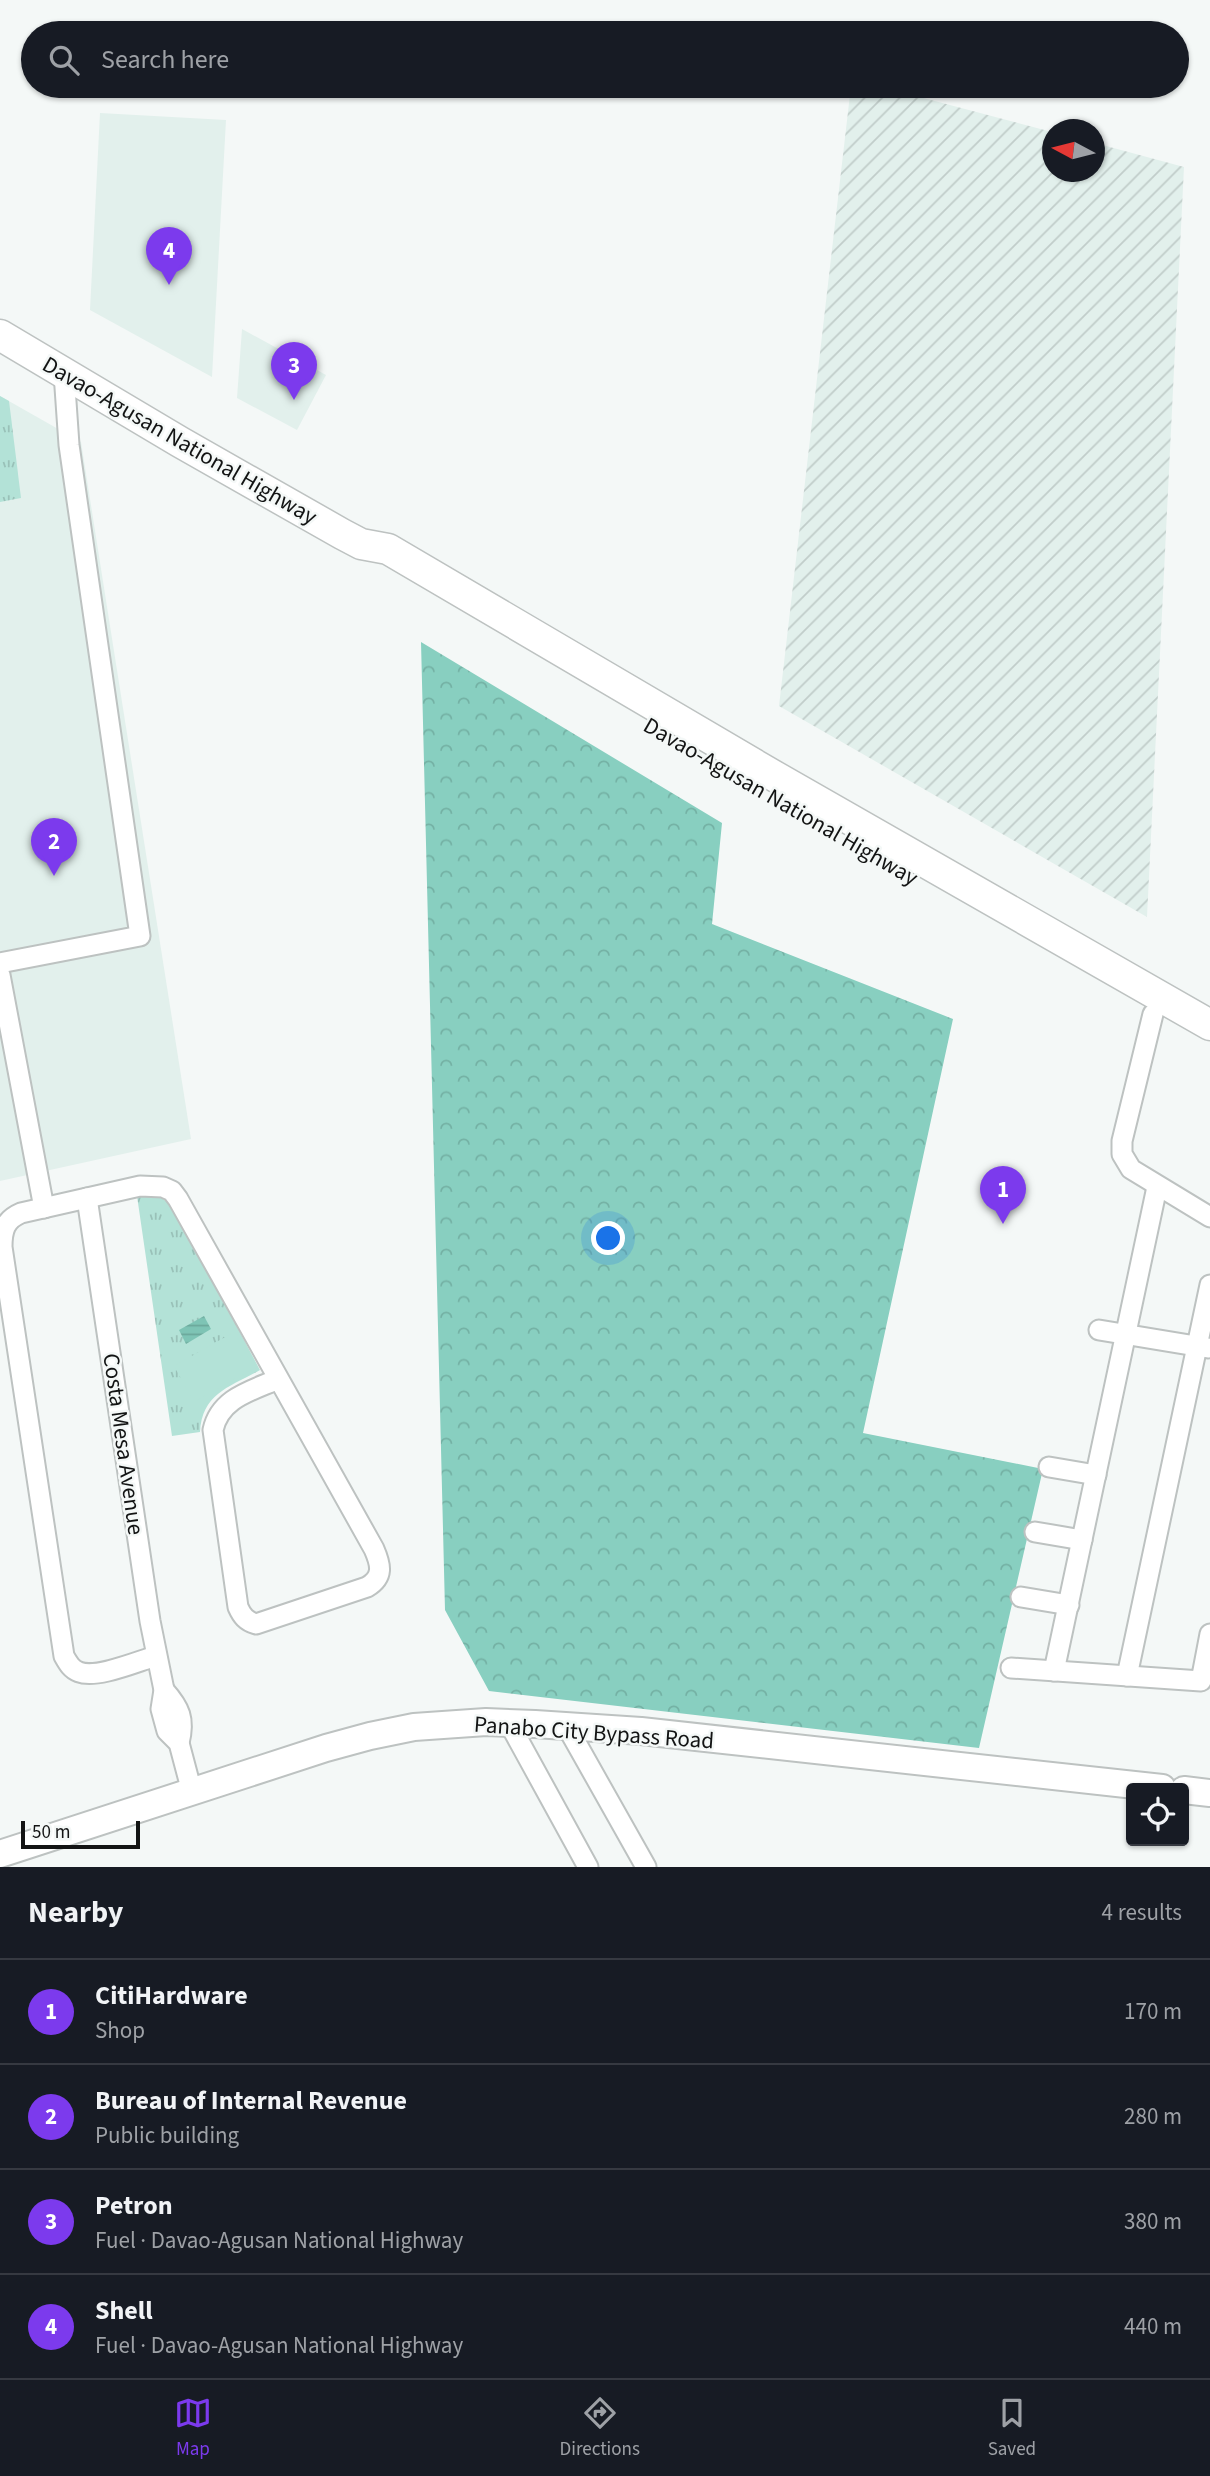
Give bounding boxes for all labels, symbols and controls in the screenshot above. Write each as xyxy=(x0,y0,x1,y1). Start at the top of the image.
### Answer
search box xyxy=(21,21,1189,98)
icon: search xyxy=(45,41,83,79)
text: Search here xyxy=(101,41,229,78)
north arrow xyxy=(1042,119,1105,182)
pin: 4 xyxy=(146,227,192,285)
pin: 3 xyxy=(271,342,317,400)
street label: Davao-Agusan National Highway xyxy=(36,348,324,533)
street label: Davao-Agusan National Highway xyxy=(637,709,925,894)
pin: 2 xyxy=(31,818,77,876)
pin: 1 xyxy=(980,1166,1026,1224)
your location xyxy=(591,1221,625,1255)
street label: Costa Mesa Avenue xyxy=(94,1351,153,1537)
street label: Panabo City Bypass Road xyxy=(473,1708,715,1757)
map controls xyxy=(1126,1783,1189,1846)
button: locate xyxy=(1126,1783,1189,1846)
scale bar xyxy=(21,1818,140,1850)
text: 50 m xyxy=(32,1819,70,1846)
text: Nearby xyxy=(28,1891,123,1934)
text: 4 results xyxy=(1102,1896,1182,1929)
text: CitiHardware xyxy=(95,1977,248,2014)
text: 1 xyxy=(45,1995,57,2028)
text: 170 m xyxy=(1124,1995,1182,2028)
text: Shop xyxy=(95,2014,145,2047)
text: Bureau of Internal Revenue xyxy=(95,2082,407,2119)
text: 2 xyxy=(45,2100,57,2133)
text: 280 m xyxy=(1124,2100,1182,2133)
text: Public building xyxy=(95,2119,239,2152)
text: Petron xyxy=(95,2187,173,2224)
text: 3 xyxy=(45,2205,57,2238)
text: 380 m xyxy=(1124,2205,1182,2238)
text: Fuel · Davao-Agusan National Highway xyxy=(95,2224,463,2257)
text: Shell xyxy=(95,2292,153,2329)
text: 4 xyxy=(45,2310,57,2343)
text: 440 m xyxy=(1124,2310,1182,2343)
text: Fuel · Davao-Agusan National Highway xyxy=(95,2329,463,2362)
tab: Map xyxy=(174,2394,212,2463)
tab: Directions xyxy=(560,2394,640,2463)
tab: Saved xyxy=(988,2394,1036,2463)

